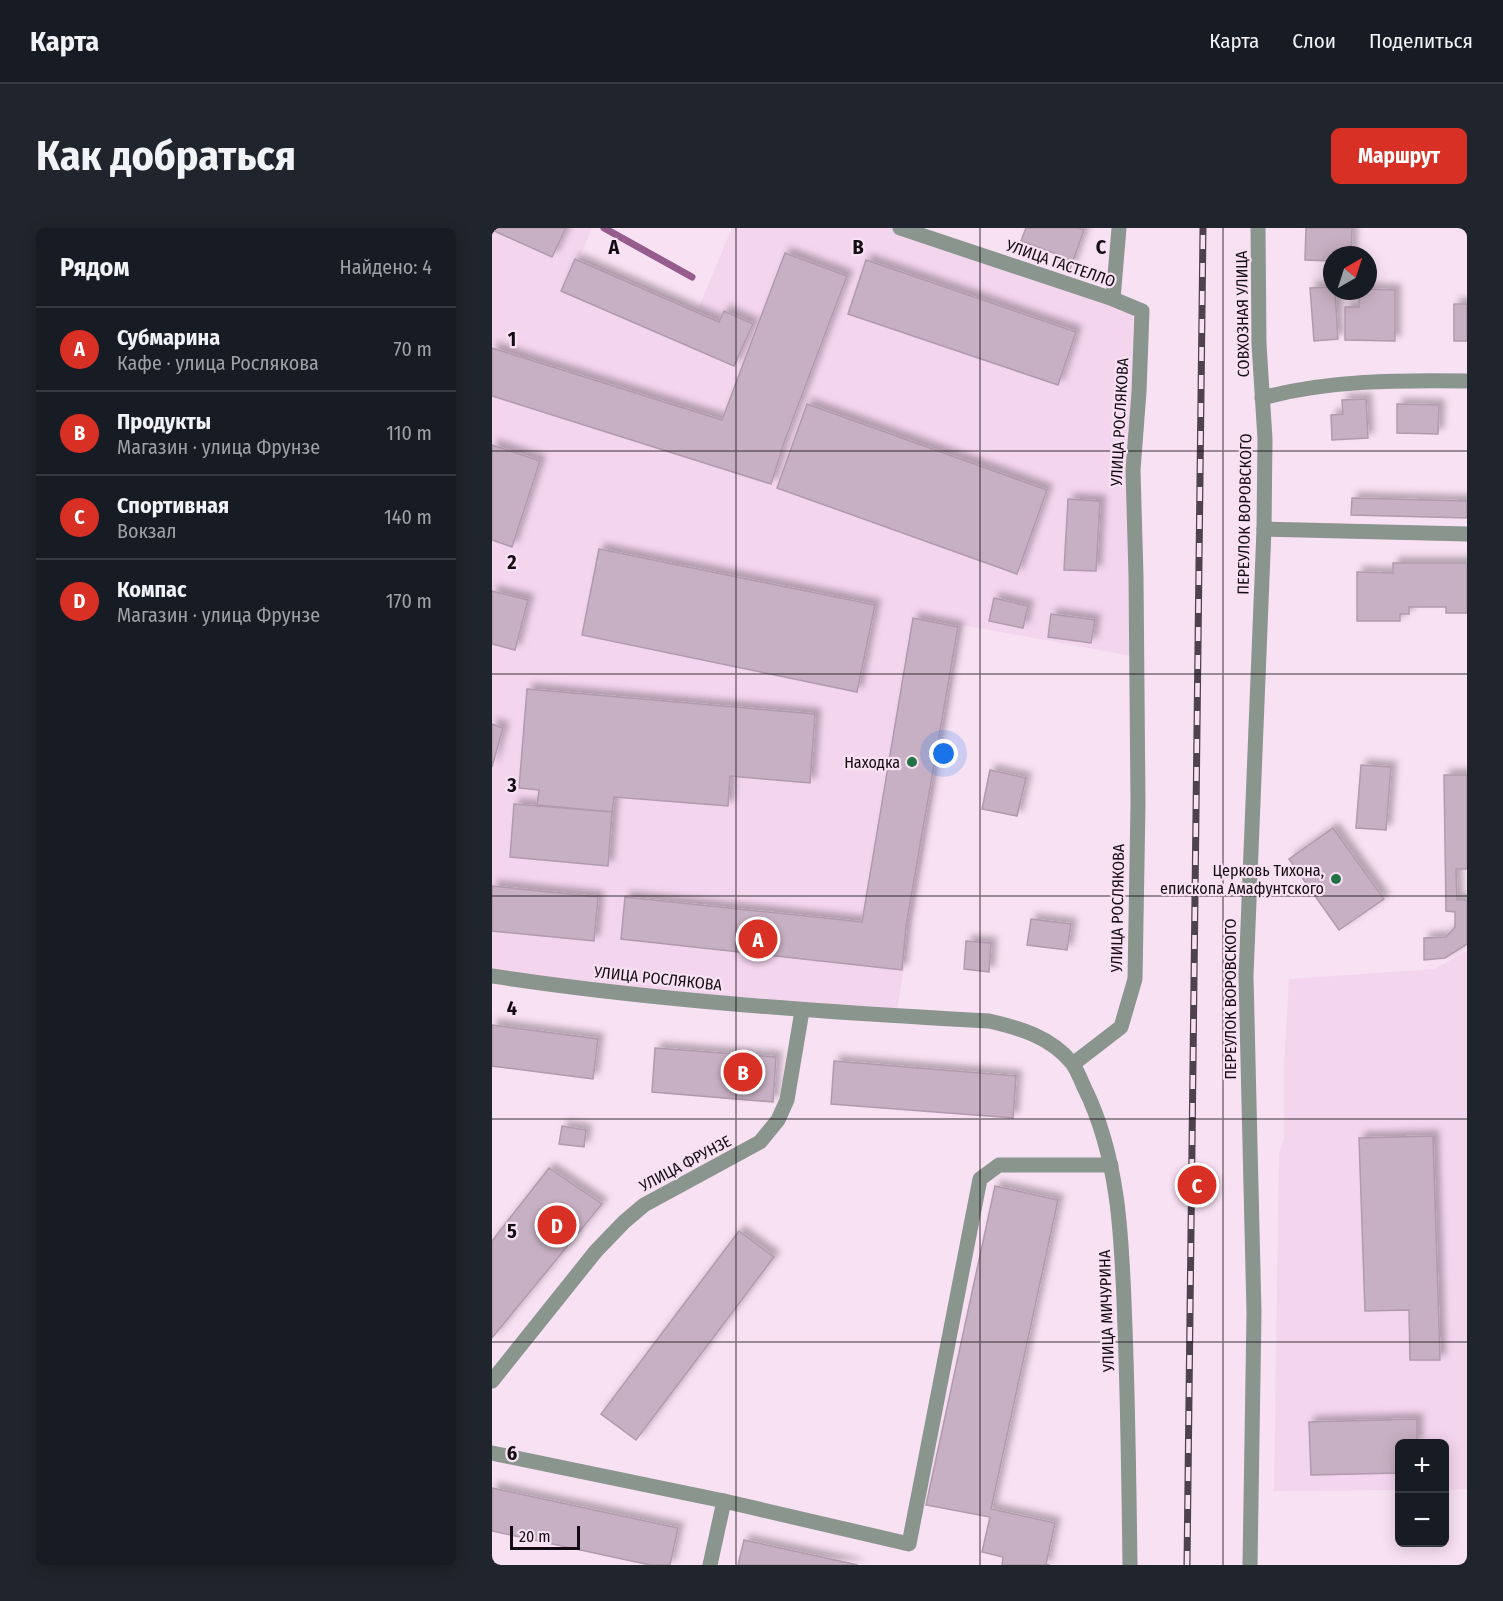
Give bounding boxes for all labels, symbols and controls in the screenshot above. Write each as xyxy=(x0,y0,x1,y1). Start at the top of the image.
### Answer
text: Карта xyxy=(30,25,99,58)
text: Карта xyxy=(1209,28,1259,54)
text: Слои xyxy=(1292,28,1336,54)
text: Поделиться xyxy=(1369,28,1473,54)
button: Маршрут xyxy=(1331,128,1467,184)
text: Как добраться xyxy=(36,131,296,181)
text: A xyxy=(608,235,621,259)
text: B xyxy=(852,235,864,259)
text: C xyxy=(1096,235,1107,259)
street label: УЛИЦА ГАСТЕЛЛО xyxy=(1003,236,1118,291)
north arrow xyxy=(1323,246,1377,300)
street label: СОВХОЗНАЯ УЛИЦА xyxy=(1232,250,1253,377)
text: Рядом xyxy=(60,252,129,283)
text: Найдено: 4 xyxy=(340,255,432,279)
text: Субмарина xyxy=(117,324,220,351)
text: 1 xyxy=(508,327,516,351)
text: A xyxy=(74,337,85,361)
text: 70 m xyxy=(394,337,432,361)
text: Кафе · улица Рослякова xyxy=(117,351,319,375)
street label: УЛИЦА РОСЛЯКОВА xyxy=(1107,357,1132,488)
text: Продукты xyxy=(117,408,211,435)
text: B xyxy=(74,421,85,445)
text: 110 m xyxy=(386,421,432,445)
street label: ПЕРЕУЛОК ВОРОВСКОГО xyxy=(1234,433,1255,595)
text: Магазин · улица Фрунзе xyxy=(117,435,320,459)
text: Спортивная xyxy=(117,492,229,519)
text: C xyxy=(74,505,85,529)
text: 140 m xyxy=(384,505,432,529)
text: Вокзал xyxy=(117,519,177,543)
text: 2 xyxy=(506,550,517,574)
text: Компас xyxy=(117,576,187,603)
text: D xyxy=(74,589,85,613)
text: 170 m xyxy=(386,589,432,613)
text: Магазин · улица Фрунзе xyxy=(117,603,320,627)
your location xyxy=(929,739,958,768)
place label: Находка xyxy=(844,753,900,772)
marker: Находка xyxy=(905,755,919,769)
text: 3 xyxy=(506,773,517,797)
street label: УЛИЦА РОСЛЯКОВА xyxy=(1107,843,1128,973)
place label: Церковь Тихона, епископа Амафунтского xyxy=(1160,861,1324,898)
marker: Церковь Тихона, епископа Амафунтского xyxy=(1329,872,1343,886)
pin: A xyxy=(738,916,778,962)
street label: ПЕРЕУЛОК ВОРОВСКОГО xyxy=(1221,918,1240,1080)
street label: УЛИЦА РОСЛЯКОВА xyxy=(592,962,723,995)
text: 4 xyxy=(507,996,517,1020)
pin: B xyxy=(724,1050,762,1094)
street label: УЛИЦА ФРУНЗЕ xyxy=(635,1131,734,1196)
pin: C xyxy=(1178,1162,1216,1208)
pin: D xyxy=(538,1202,576,1248)
text: 5 xyxy=(507,1219,517,1243)
street label: УЛИЦА МИЧУРИНА xyxy=(1095,1249,1118,1373)
map controls xyxy=(1395,1439,1449,1547)
button: + xyxy=(1395,1439,1449,1493)
text: 6 xyxy=(507,1441,517,1465)
button: − xyxy=(1395,1493,1449,1547)
scale bar xyxy=(510,1523,580,1550)
text: 20 m xyxy=(519,1527,550,1546)

